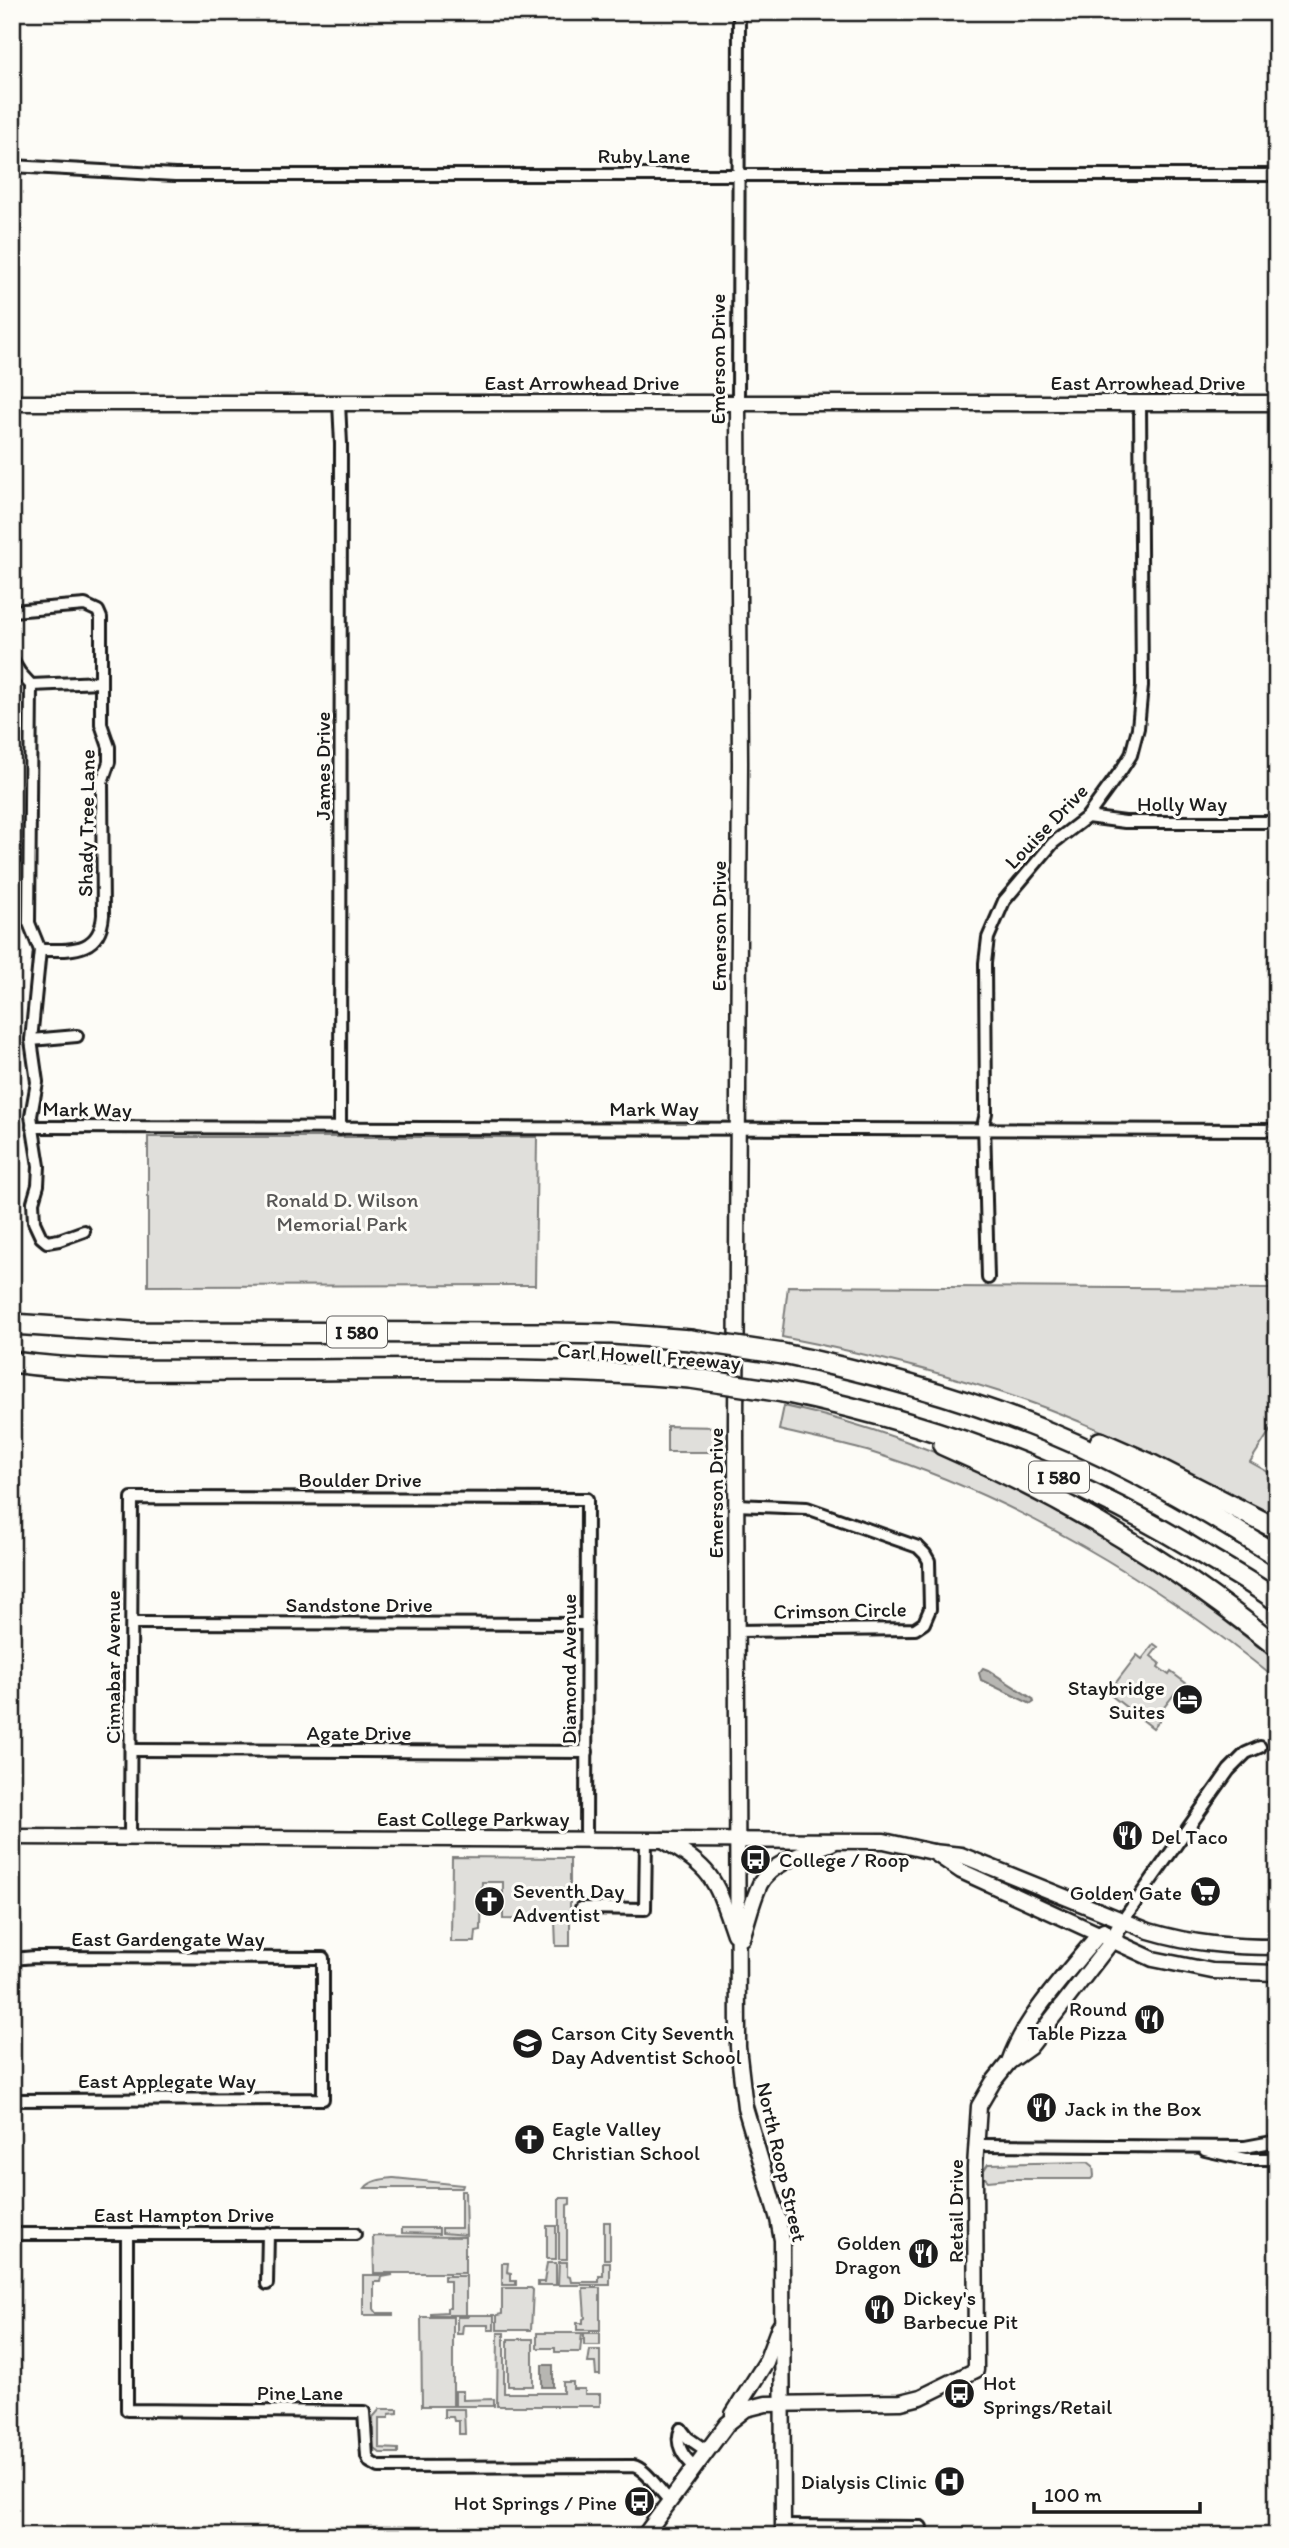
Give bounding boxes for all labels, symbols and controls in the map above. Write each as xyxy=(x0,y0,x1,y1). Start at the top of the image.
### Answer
street label: Ruby Lane xyxy=(598,143,690,168)
street label: Emerson Drive xyxy=(705,294,730,424)
street label: East Arrowhead Drive xyxy=(485,370,679,395)
street label: East Arrowhead Drive xyxy=(1051,370,1245,395)
street label: James Drive xyxy=(310,711,335,821)
street label: Shady Tree Lane xyxy=(72,749,100,897)
street label: Louise Drive xyxy=(999,778,1093,874)
street label: Holly Way xyxy=(1137,791,1227,816)
street label: Emerson Drive xyxy=(706,861,731,991)
street label: Mark Way xyxy=(42,1096,132,1122)
street label: Mark Way xyxy=(609,1096,699,1121)
park label: Ronald D. Wilson Memorial Park xyxy=(266,1187,418,1236)
road number: I 580 xyxy=(327,1316,387,1348)
street label: Carl Howell Freeway xyxy=(556,1337,742,1375)
street label: Emerson Drive xyxy=(703,1428,728,1558)
road number: I 580 xyxy=(1029,1462,1089,1492)
street label: Boulder Drive xyxy=(298,1467,422,1492)
street label: Cinnabar Avenue xyxy=(100,1590,125,1744)
street label: Sandstone Drive xyxy=(285,1592,433,1617)
street label: Diamond Avenue xyxy=(556,1594,581,1744)
street label: Crimson Circle xyxy=(773,1596,907,1624)
place label: Staybridge Suites xyxy=(1068,1675,1165,1724)
hotel icon: Staybridge Suites xyxy=(1171,1682,1205,1716)
street label: Agate Drive xyxy=(306,1720,412,1745)
street label: East College Parkway xyxy=(377,1806,569,1831)
restaurant icon: Del Taco xyxy=(1111,1819,1145,1853)
place label: Del Taco xyxy=(1151,1824,1228,1849)
bus stop icon: College / Roop xyxy=(739,1842,773,1876)
place label: College / Roop xyxy=(779,1847,909,1872)
supermarket icon: Golden Gate xyxy=(1188,1875,1222,1909)
place label: Seventh Day Adventist xyxy=(513,1878,624,1927)
place label: Golden Gate xyxy=(1070,1880,1182,1905)
church icon: Seventh Day Adventist xyxy=(473,1885,507,1919)
street label: East Gardengate Way xyxy=(71,1926,265,1951)
place label: Round Table Pizza xyxy=(1027,1996,1127,2045)
restaurant icon: Round Table Pizza xyxy=(1133,2003,1167,2037)
place label: Carson City Seventh Day Adventist School xyxy=(551,2020,742,2069)
school or university icon: Carson City Seventh Day Adventist School xyxy=(511,2027,545,2061)
street label: East Applegate Way xyxy=(78,2068,256,2093)
street label: North Roop Street xyxy=(751,2080,813,2244)
restaurant icon: Jack in the Box xyxy=(1025,2091,1059,2125)
place label: Jack in the Box xyxy=(1065,2096,1202,2121)
place label: Eagle Valley Christian School xyxy=(552,2116,700,2165)
church icon: Eagle Valley Christian School xyxy=(512,2123,546,2157)
street label: Retail Drive xyxy=(943,2159,968,2263)
street label: East Hampton Drive xyxy=(94,2202,274,2227)
place label: Golden Dragon xyxy=(835,2230,901,2279)
restaurant icon: Golden Dragon xyxy=(907,2237,941,2271)
place label: Dickey's Barbecue Pit xyxy=(903,2285,1018,2334)
restaurant icon: Dickey's Barbecue Pit xyxy=(863,2292,897,2326)
place label: Hot Springs/Retail xyxy=(983,2370,1112,2419)
bus stop icon: Hot Springs/Retail xyxy=(943,2377,977,2411)
street label: Pine Lane xyxy=(257,2380,343,2405)
hospital icon: Dialysis Clinic xyxy=(933,2464,967,2498)
place label: Dialysis Clinic xyxy=(801,2469,927,2494)
scale bar xyxy=(1034,2471,1200,2515)
text: 100 m xyxy=(1044,2482,1102,2507)
bus stop icon: Hot Springs / Pine xyxy=(623,2485,657,2519)
place label: Hot Springs / Pine xyxy=(454,2490,617,2515)

